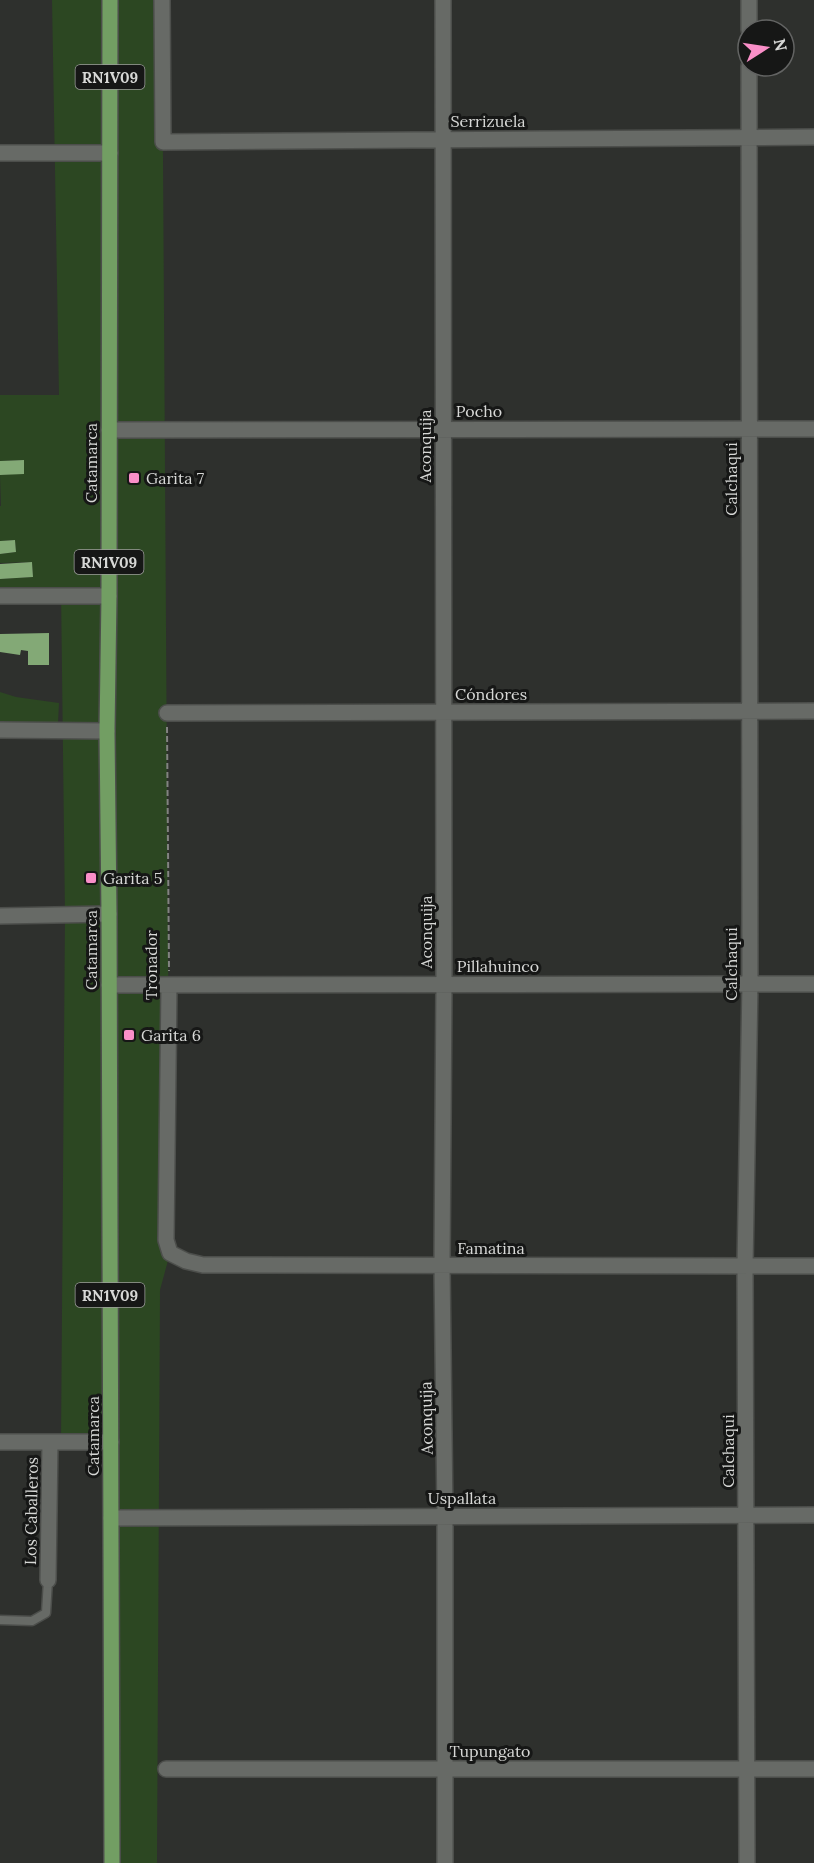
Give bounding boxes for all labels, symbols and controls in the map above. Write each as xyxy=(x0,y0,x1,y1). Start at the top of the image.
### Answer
north arrow xyxy=(736,18,796,78)
text: N xyxy=(770,37,792,53)
road number: RN1V09 xyxy=(76,65,144,89)
street label: Serrizuela xyxy=(450,111,526,131)
street label: Pocho xyxy=(456,401,502,421)
street label: Aconquija xyxy=(415,409,435,484)
street label: Catamarca xyxy=(81,423,101,503)
street label: Calchaqui xyxy=(721,442,741,516)
place label: Garita 7 xyxy=(146,468,205,488)
marker: Garita 7 xyxy=(127,471,141,485)
road number: RN1V09 xyxy=(74,550,144,574)
street label: Cóndores xyxy=(455,684,527,704)
place label: Garita 5 xyxy=(103,868,163,888)
marker: Garita 5 xyxy=(84,871,98,885)
street label: Aconquija xyxy=(416,895,436,970)
street label: Catamarca xyxy=(81,910,101,990)
street label: Calchaqui xyxy=(721,927,741,1001)
street label: Tronador xyxy=(141,930,161,1000)
street label: Pillahuinco xyxy=(457,956,539,976)
place label: Garita 6 xyxy=(141,1025,201,1045)
marker: Garita 6 xyxy=(122,1028,136,1042)
street label: Famatina xyxy=(457,1238,525,1258)
road number: RN1V09 xyxy=(76,1283,144,1307)
street label: Aconquija xyxy=(415,1381,437,1456)
street label: Catamarca xyxy=(83,1396,103,1476)
street label: Calchaqui xyxy=(718,1414,738,1488)
street label: Los Caballeros xyxy=(20,1457,42,1565)
street label: Uspallata xyxy=(428,1488,496,1508)
street label: Tupungato xyxy=(450,1741,530,1761)

